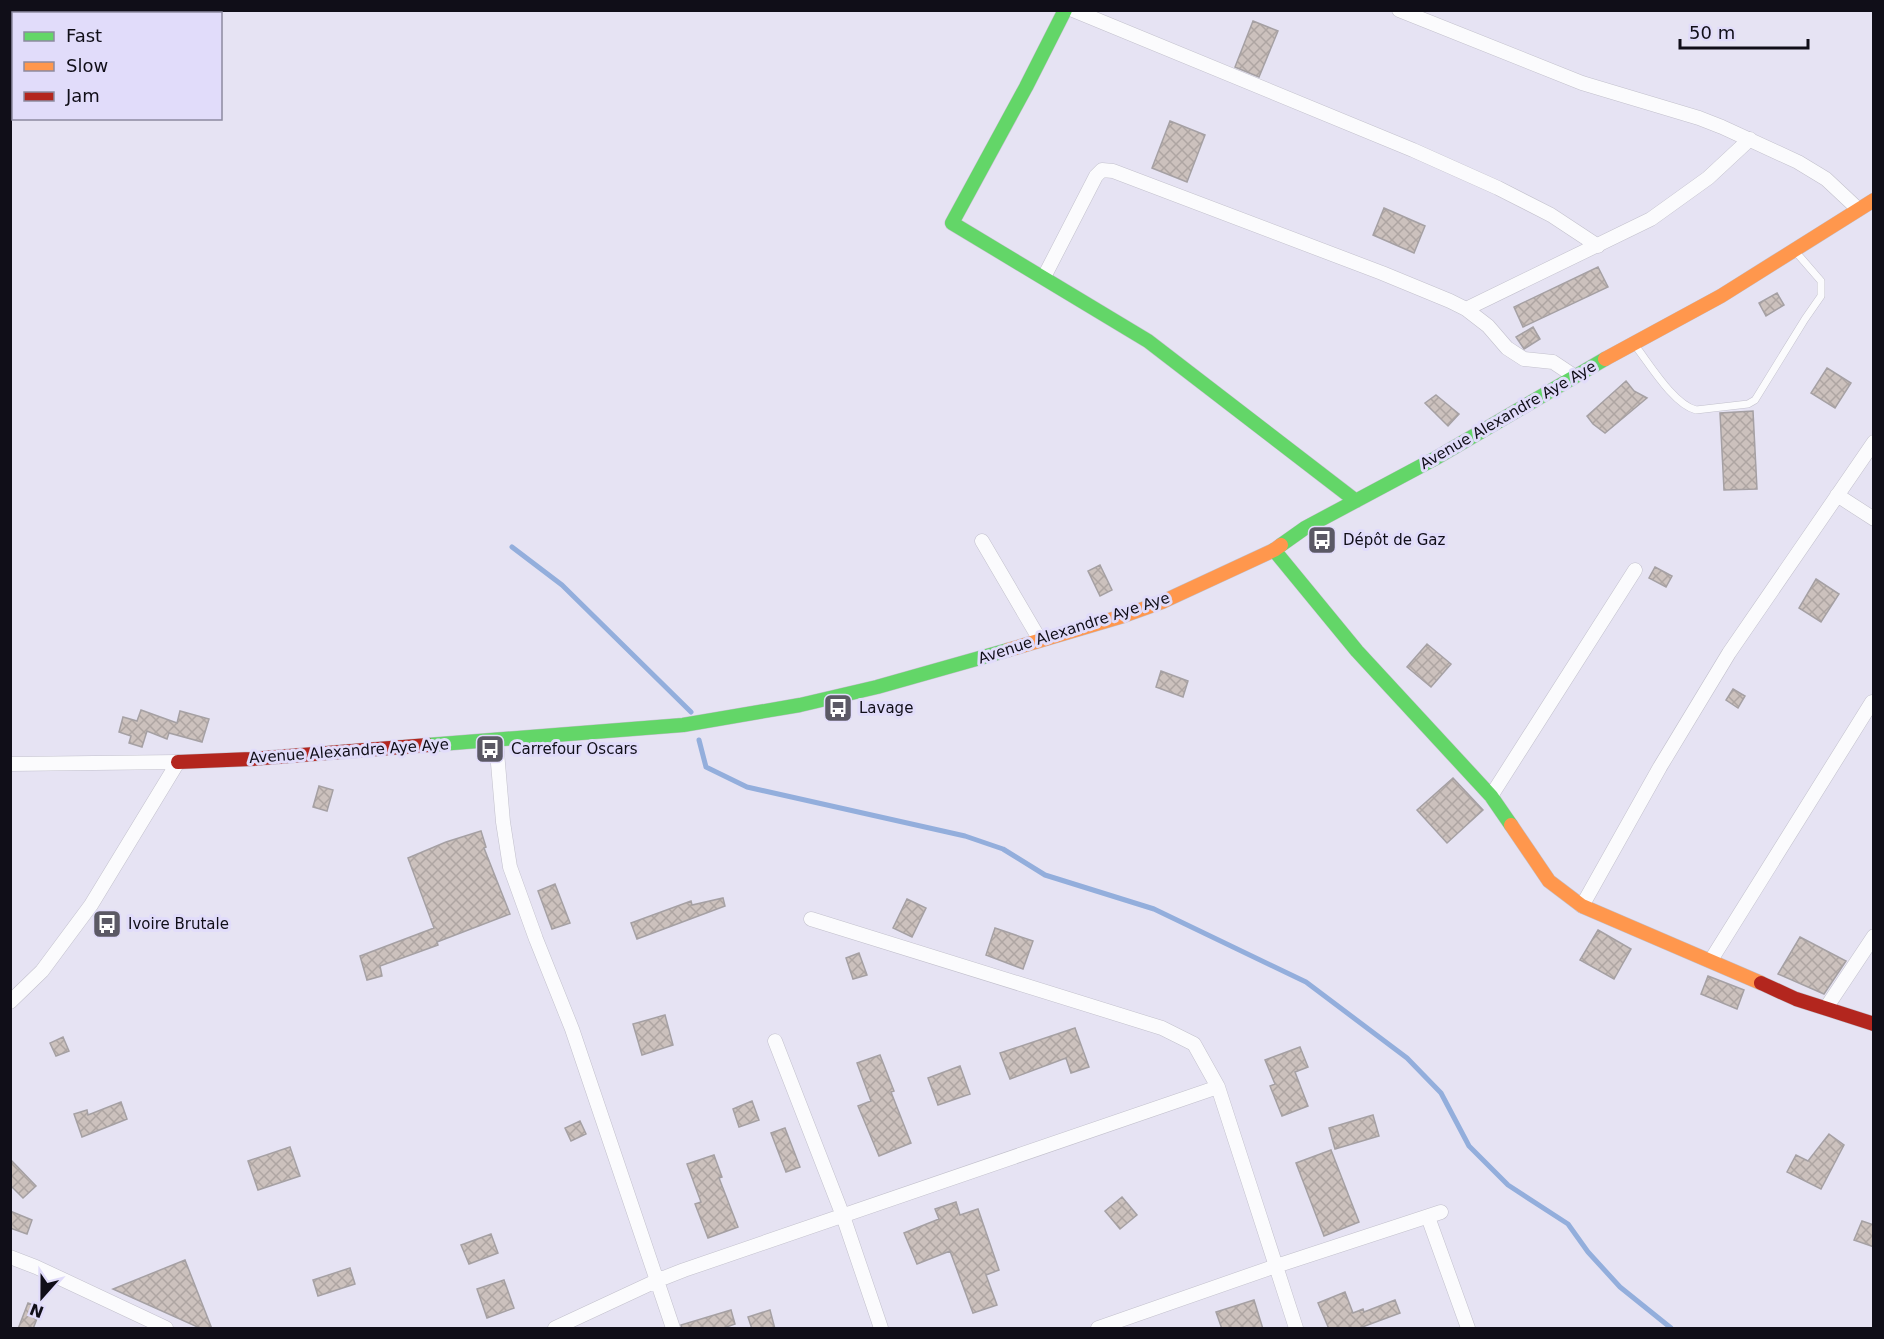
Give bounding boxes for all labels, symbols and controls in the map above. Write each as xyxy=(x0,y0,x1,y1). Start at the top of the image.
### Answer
legend xyxy=(12,12,222,120)
scale bar xyxy=(1680,12,1808,50)
text: 50 m xyxy=(1689,22,1735,43)
text: Fast xyxy=(66,25,102,46)
text: Slow xyxy=(66,55,108,76)
text: Jam xyxy=(65,85,100,106)
street label: Avenue Alexandre Aye Aye xyxy=(1417,357,1599,473)
bus stop icon: Dépôt de Gaz xyxy=(1306,524,1338,556)
place label: Dépôt de Gaz xyxy=(1343,531,1445,549)
street label: Avenue Alexandre Aye Aye xyxy=(976,588,1172,668)
bus stop icon: Lavage xyxy=(822,692,854,724)
place label: Lavage xyxy=(859,699,913,717)
bus stop icon: Carrefour Oscars xyxy=(474,733,506,765)
street label: Avenue Alexandre Aye Aye xyxy=(248,735,450,767)
place label: Carrefour Oscars xyxy=(511,740,638,758)
bus stop icon: Ivoire Brutale xyxy=(91,908,123,940)
place label: Ivoire Brutale xyxy=(128,915,229,933)
north arrow xyxy=(12,1267,72,1327)
text: N xyxy=(27,1299,46,1322)

